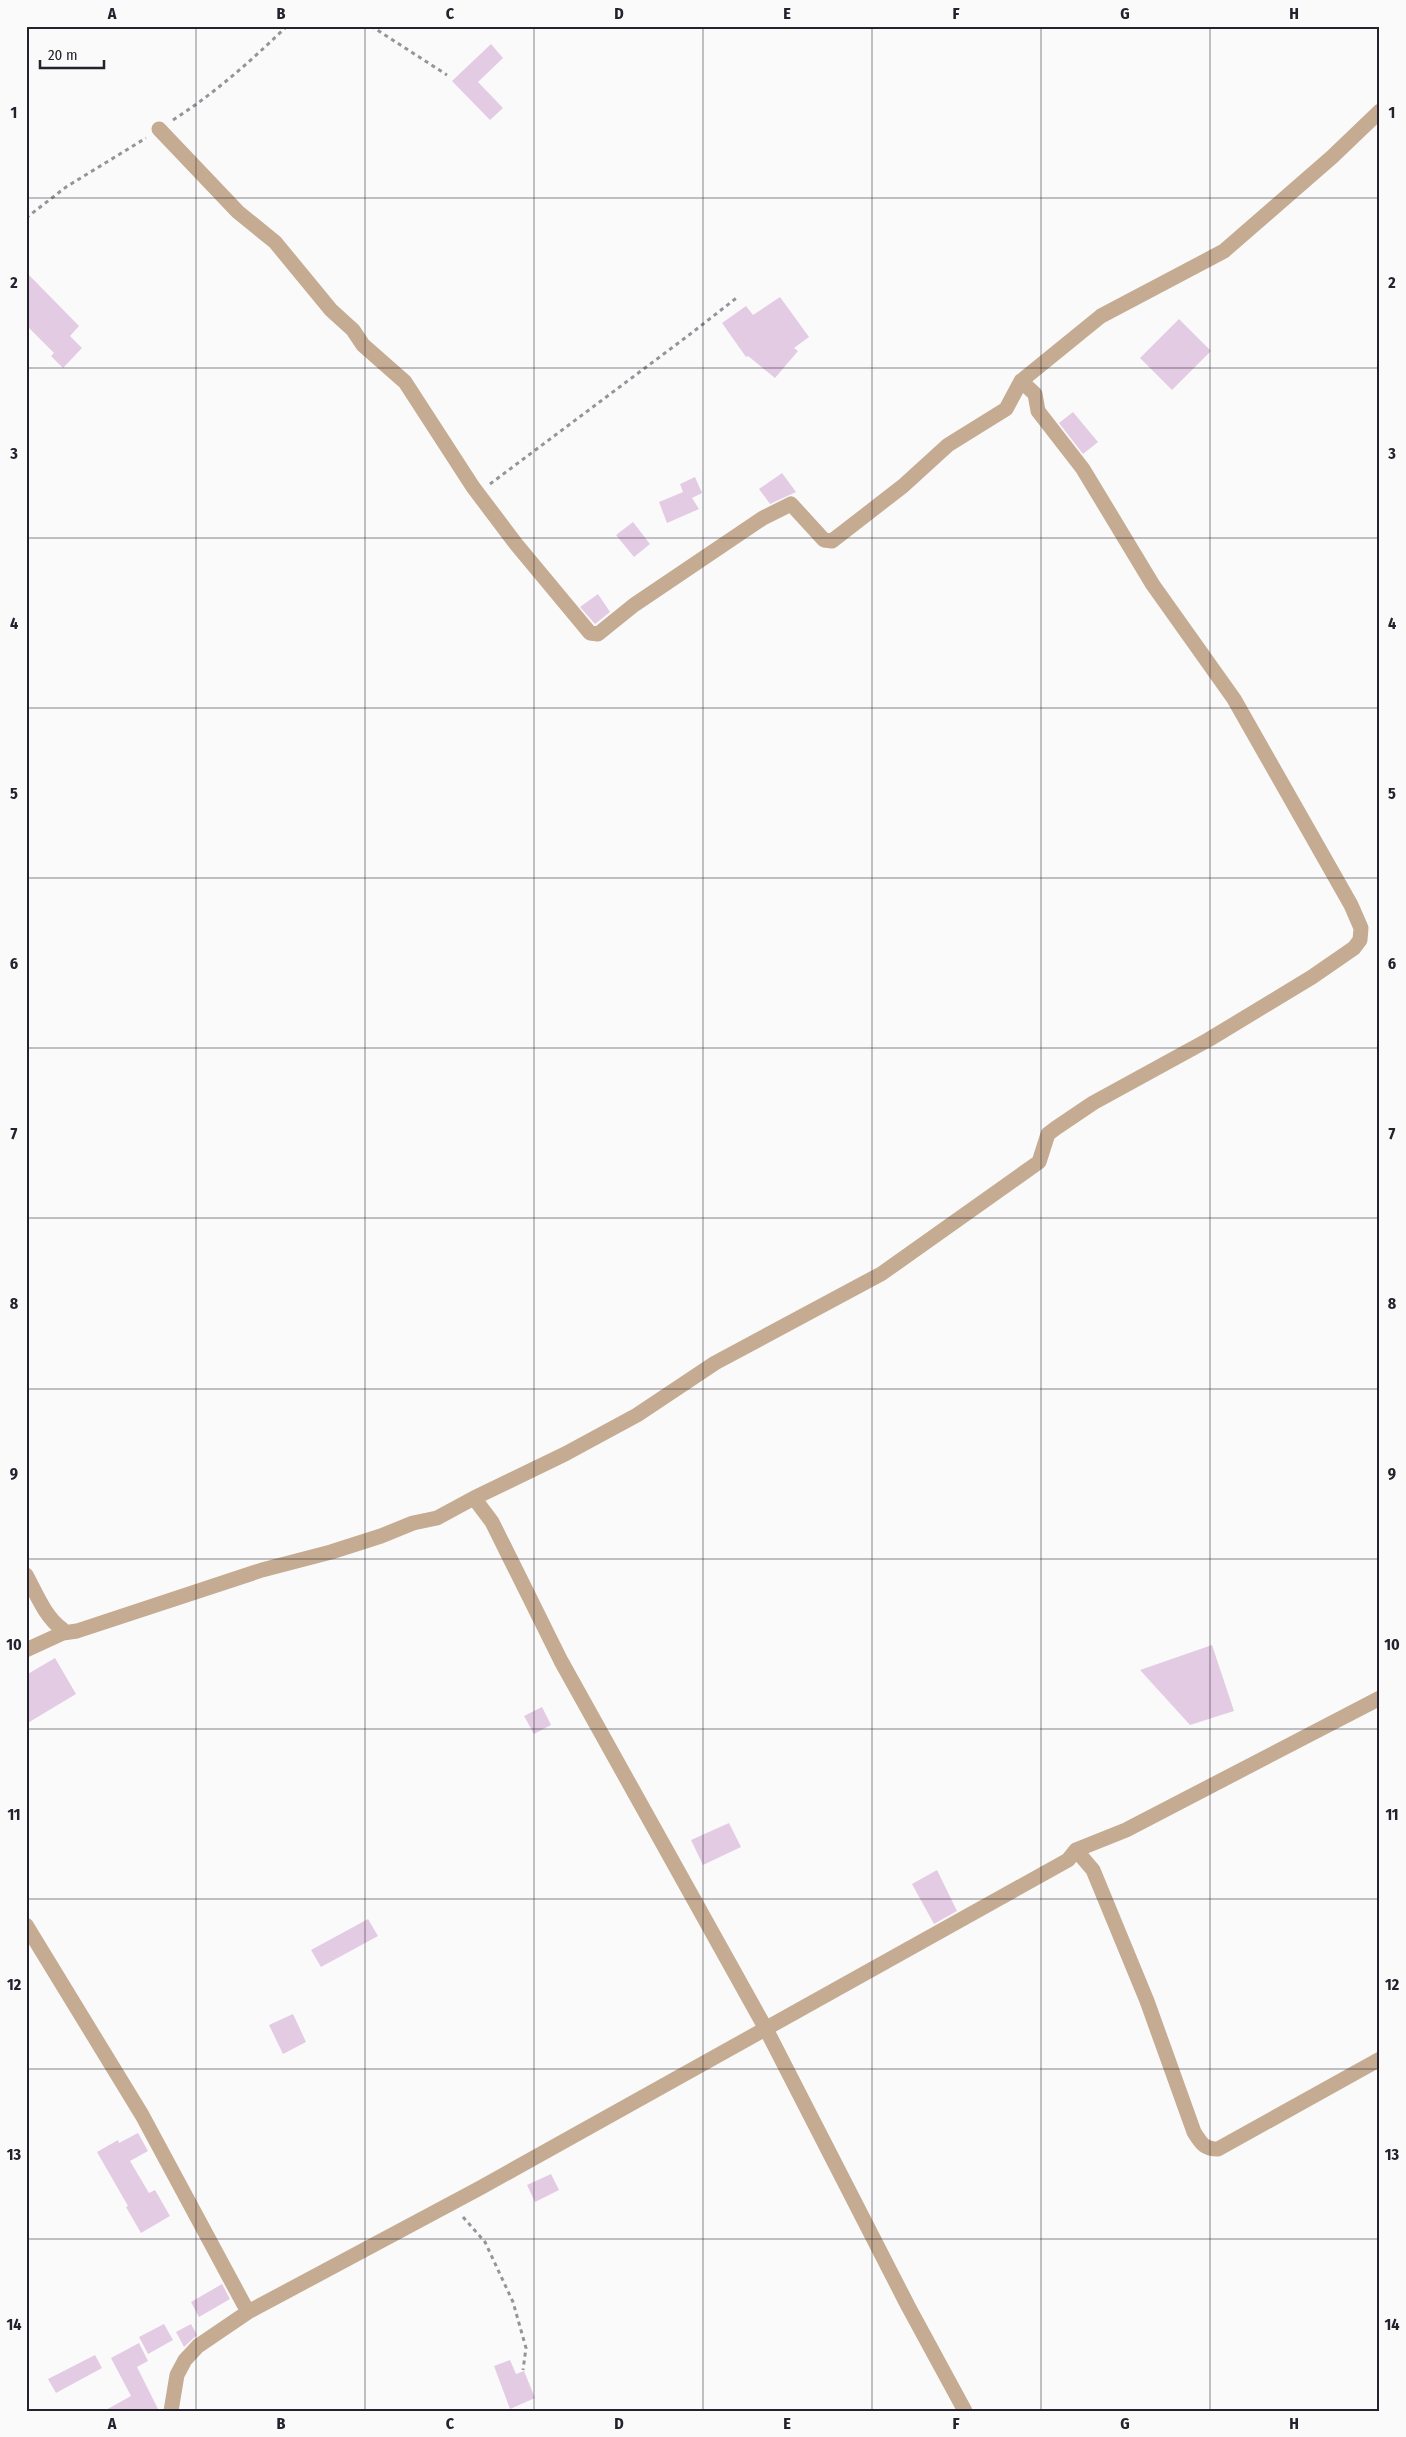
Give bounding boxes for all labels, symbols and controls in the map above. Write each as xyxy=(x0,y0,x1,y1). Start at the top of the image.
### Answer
text: A xyxy=(107,4,117,23)
text: B xyxy=(277,4,286,23)
text: C xyxy=(446,4,455,23)
text: D xyxy=(614,4,624,23)
text: E xyxy=(783,4,791,23)
text: F xyxy=(952,4,960,23)
text: G xyxy=(1120,4,1130,23)
text: H xyxy=(1289,4,1299,23)
scale bar xyxy=(40,38,104,70)
text: 20 m xyxy=(48,46,78,64)
text: 1 xyxy=(11,103,17,122)
text: 1 xyxy=(1389,103,1395,122)
text: 2 xyxy=(9,273,18,292)
text: 2 xyxy=(1387,273,1396,292)
text: 3 xyxy=(9,444,18,463)
text: 3 xyxy=(1387,444,1396,463)
text: 4 xyxy=(10,614,18,633)
text: 4 xyxy=(1388,614,1396,633)
text: 5 xyxy=(10,784,18,803)
text: 5 xyxy=(1388,784,1396,803)
text: 6 xyxy=(10,954,18,973)
text: 6 xyxy=(1388,954,1396,973)
text: 7 xyxy=(11,1124,18,1143)
text: 7 xyxy=(1389,1124,1396,1143)
text: 8 xyxy=(10,1294,19,1313)
text: 8 xyxy=(1388,1294,1397,1313)
text: 9 xyxy=(10,1464,18,1483)
text: 9 xyxy=(1388,1464,1396,1483)
text: 10 xyxy=(6,1635,22,1654)
text: 10 xyxy=(1384,1635,1400,1654)
text: 11 xyxy=(7,1805,21,1824)
text: 11 xyxy=(1385,1805,1399,1824)
text: 12 xyxy=(7,1975,22,1994)
text: 12 xyxy=(1385,1975,1400,1994)
text: 13 xyxy=(7,2145,22,2164)
text: 13 xyxy=(1385,2145,1400,2164)
text: 14 xyxy=(7,2315,22,2334)
text: 14 xyxy=(1385,2315,1400,2334)
text: A xyxy=(107,2414,117,2433)
text: B xyxy=(277,2414,286,2433)
text: C xyxy=(446,2414,455,2433)
text: D xyxy=(614,2414,624,2433)
text: E xyxy=(783,2414,791,2433)
text: F xyxy=(952,2414,960,2433)
text: G xyxy=(1120,2414,1130,2433)
text: H xyxy=(1289,2414,1299,2433)

